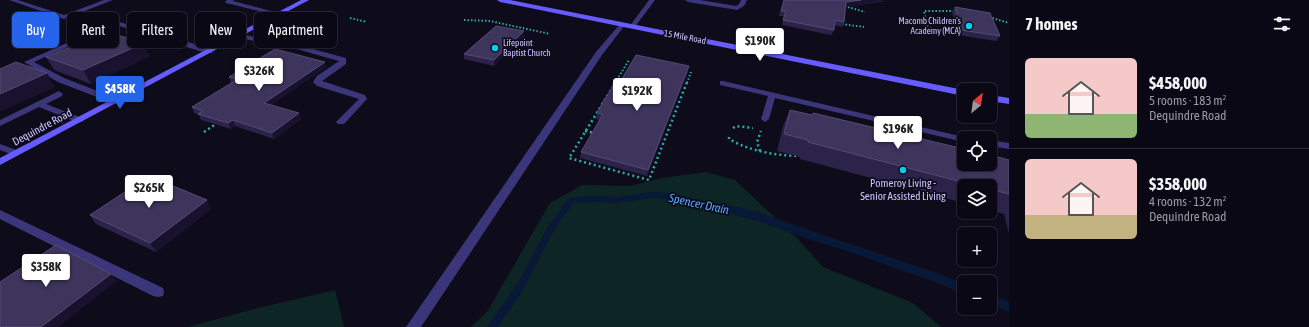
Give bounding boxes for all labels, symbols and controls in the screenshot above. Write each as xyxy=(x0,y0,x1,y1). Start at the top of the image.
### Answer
chip: Buy xyxy=(12,12,59,48)
chip: Rent xyxy=(67,12,119,48)
chip: Filters xyxy=(127,12,187,48)
chip: New xyxy=(195,12,246,48)
chip: Apartment xyxy=(254,12,337,48)
icon: filters xyxy=(1271,13,1293,35)
text: 7 homes xyxy=(1025,14,1078,34)
place label: Macomb Children's Academy (MCA) xyxy=(899,16,961,36)
marker: Macomb Children's Academy (MCA) xyxy=(964,21,974,31)
street label: 15 Mile Road xyxy=(663,28,707,46)
pin: $190K xyxy=(732,28,788,62)
text: $190K xyxy=(745,33,775,48)
place label: Lifepoint Baptist Church xyxy=(503,38,551,58)
marker: Lifepoint Baptist Church xyxy=(490,43,500,53)
pin: $326K xyxy=(231,58,287,92)
text: $326K xyxy=(244,63,274,78)
text: $458,000 xyxy=(1149,73,1207,93)
icon: home xyxy=(1057,74,1105,122)
pin: $458K xyxy=(92,76,148,110)
pin: $192K xyxy=(609,78,665,112)
text: $458K xyxy=(105,81,135,96)
text: $192K xyxy=(622,83,652,98)
north arrow xyxy=(957,83,997,123)
map controls xyxy=(957,83,997,315)
text: 5 rooms · 183 m² xyxy=(1149,93,1226,108)
street label: Dequindre Road xyxy=(10,106,74,148)
text: Dequindre Road xyxy=(1149,108,1226,123)
pin: $196K xyxy=(870,116,926,150)
text: $196K xyxy=(883,121,913,136)
button: locate xyxy=(957,131,997,171)
marker: Pomeroy Living - Senior Assisted Living xyxy=(898,165,908,175)
text: $358,000 xyxy=(1149,174,1207,194)
pin: $265K xyxy=(121,175,177,209)
icon: home xyxy=(1057,175,1105,223)
place label: Pomeroy Living - Senior Assisted Living xyxy=(860,177,946,202)
button: layers xyxy=(957,179,997,219)
text: $265K xyxy=(134,180,164,195)
water label: Spencer Drain xyxy=(667,191,731,217)
text: 4 rooms · 132 m² xyxy=(1149,194,1226,209)
text: Dequindre Road xyxy=(1149,209,1226,224)
button: + xyxy=(957,227,997,267)
pin: $358K xyxy=(18,254,74,288)
text: $358K xyxy=(31,259,61,274)
button: − xyxy=(957,275,997,315)

